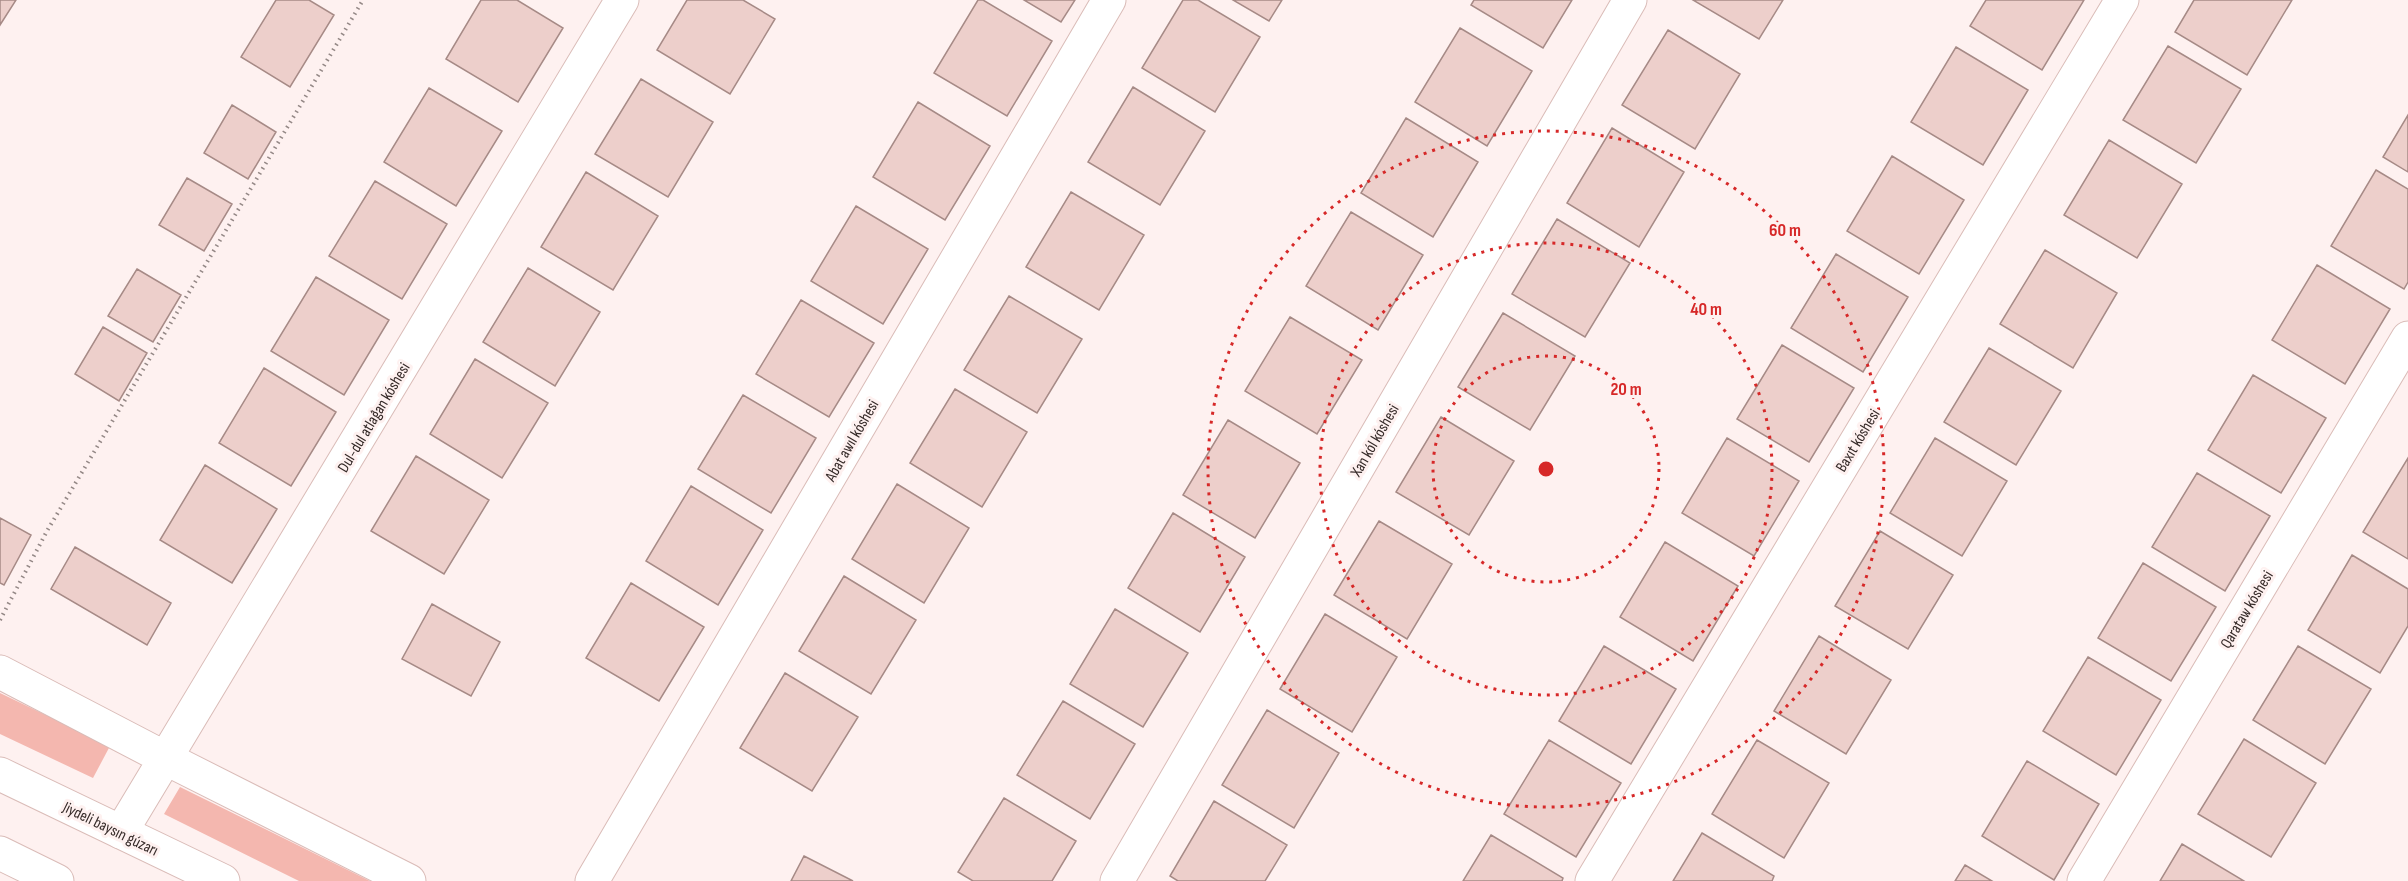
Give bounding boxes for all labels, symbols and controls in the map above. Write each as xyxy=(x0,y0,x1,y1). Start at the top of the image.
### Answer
text: 60 m xyxy=(1769,220,1801,241)
text: 40 m xyxy=(1690,299,1722,320)
street label: Dul-dul atlaǵan kóshesi xyxy=(334,360,414,476)
text: 20 m xyxy=(1610,379,1642,400)
street label: Abat awıl kóshesi xyxy=(821,397,883,486)
street label: Xan kól kóshesi xyxy=(1346,401,1404,481)
street label: Baxıt kóshesi xyxy=(1832,406,1884,476)
centre of rings xyxy=(1536,459,1556,479)
street label: Qarataw kóshesi xyxy=(2217,568,2278,652)
street label: Jiydeli baysın gúzarı xyxy=(59,798,161,861)

